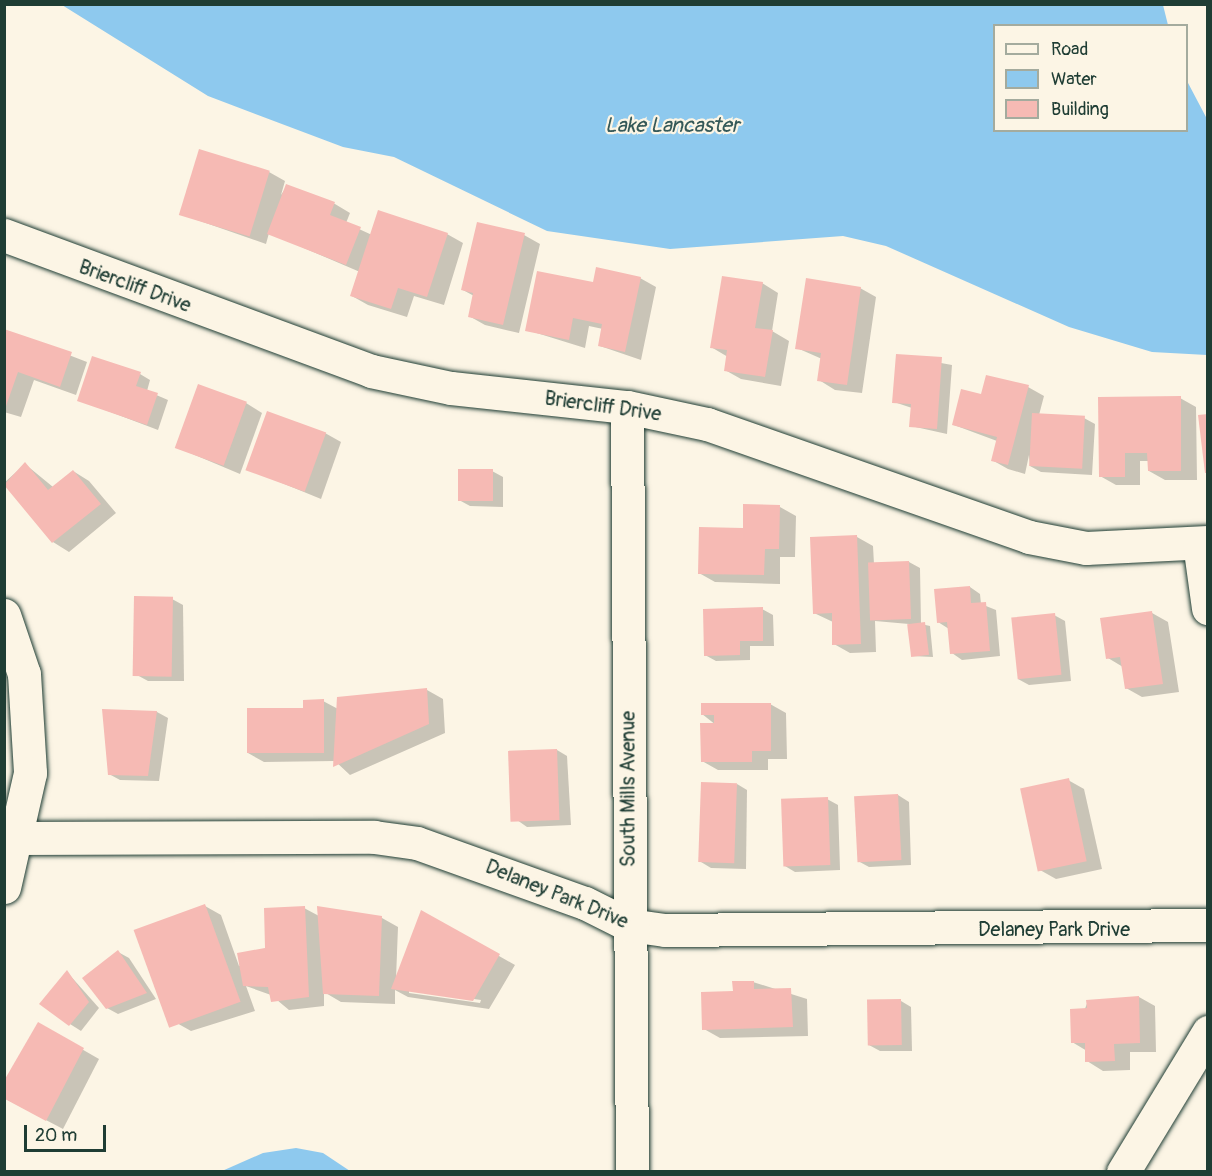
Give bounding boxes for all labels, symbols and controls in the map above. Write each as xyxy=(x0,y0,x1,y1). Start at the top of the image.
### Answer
legend xyxy=(993,24,1188,132)
text: Road xyxy=(1051,38,1088,61)
text: Water xyxy=(1051,68,1097,91)
text: Building xyxy=(1051,98,1109,121)
water label: Lake Lancaster xyxy=(605,113,739,139)
street label: Briercliff Drive xyxy=(76,255,194,317)
street label: Briercliff Drive xyxy=(543,386,663,426)
street label: South Mills Avenue xyxy=(616,711,640,867)
street label: Delaney Park Drive xyxy=(482,854,632,934)
street label: Delaney Park Drive xyxy=(978,917,1130,941)
scale bar xyxy=(27,1113,110,1151)
text: 20 m xyxy=(35,1124,77,1147)

